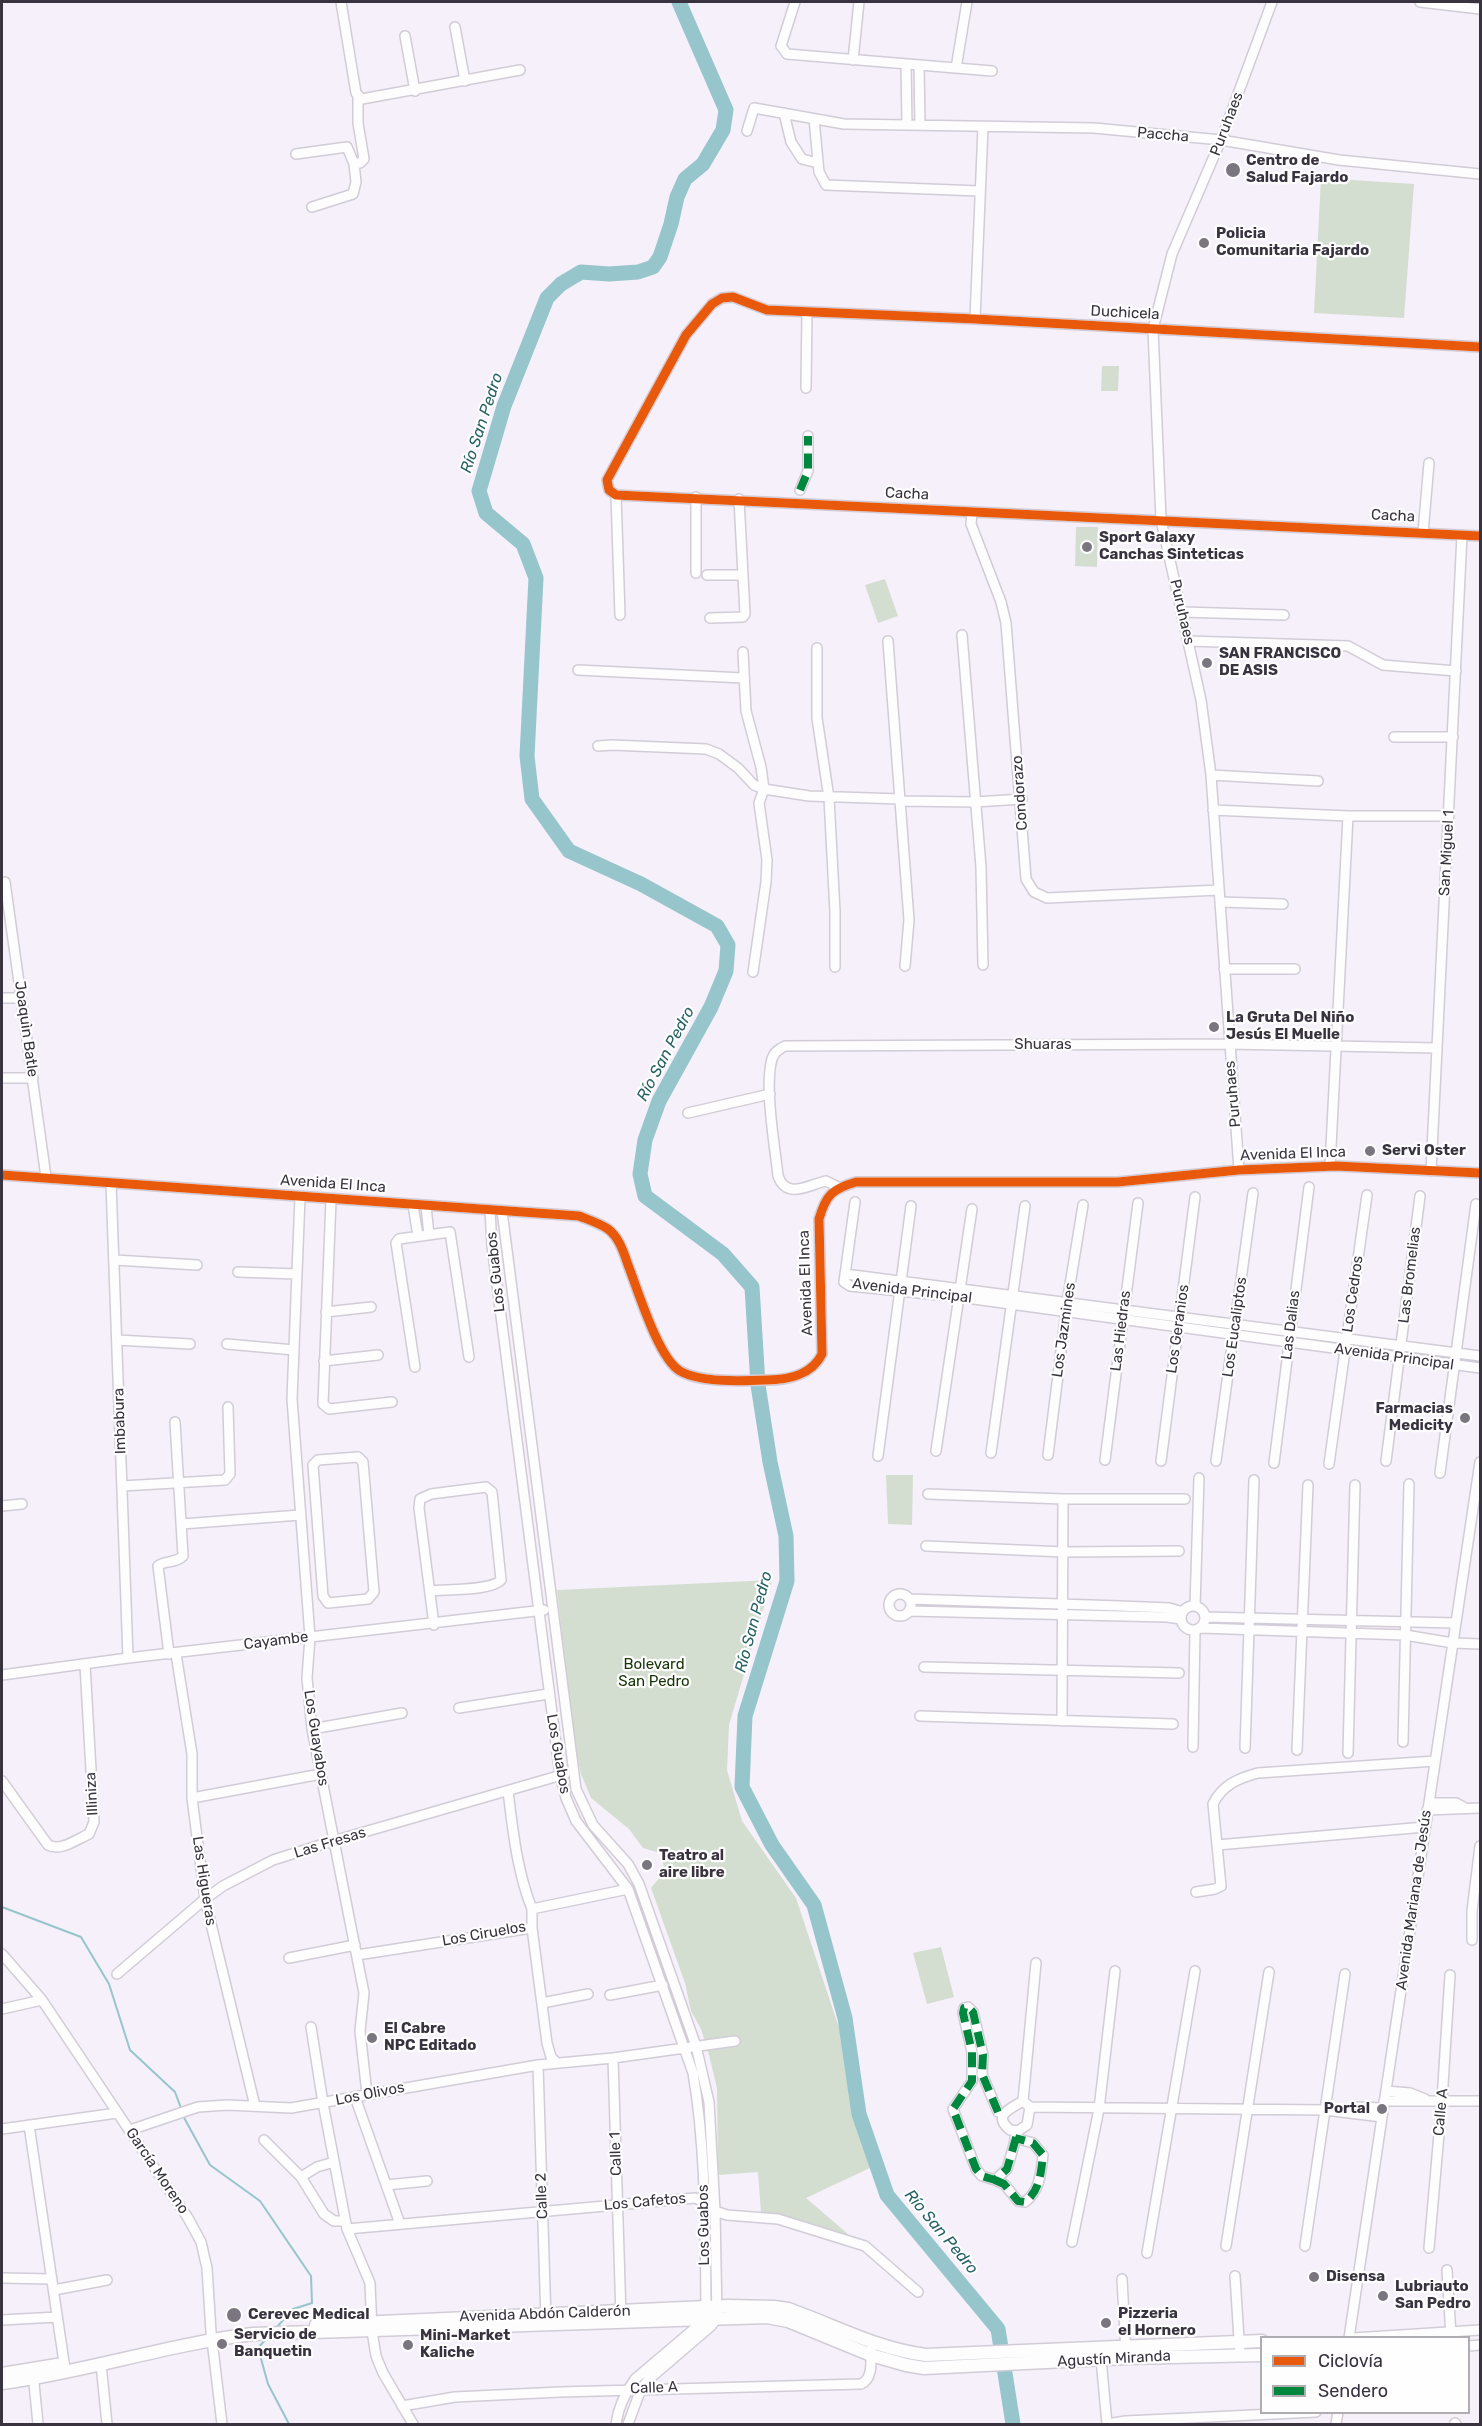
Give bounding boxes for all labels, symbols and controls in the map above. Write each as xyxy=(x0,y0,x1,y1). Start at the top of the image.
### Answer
street label: Puruhaes xyxy=(1207,90,1247,158)
street label: Paccha xyxy=(1136,124,1190,146)
place label: Centro de Salud Fajardo xyxy=(1246,152,1348,187)
marker: Centro de Salud Fajardo xyxy=(1224,161,1242,179)
place label: Policia Comunitaria Fajardo xyxy=(1216,225,1369,260)
marker: Policia Comunitaria Fajardo xyxy=(1197,236,1211,250)
street label: Duchicela xyxy=(1090,302,1160,324)
water label: Río San Pedro xyxy=(457,370,507,476)
street label: Cacha xyxy=(885,484,929,504)
street label: Cacha xyxy=(1371,506,1415,526)
place label: Sport Galaxy Canchas Sinteticas xyxy=(1099,529,1244,564)
marker: Sport Galaxy Canchas Sinteticas xyxy=(1080,540,1094,554)
street label: Puruhaes xyxy=(1166,577,1198,647)
place label: SAN FRANCISCO DE ASIS xyxy=(1219,645,1341,680)
marker: SAN FRANCISCO DE ASIS xyxy=(1200,656,1214,670)
street label: Condorazo xyxy=(1008,755,1032,831)
street label: San Miguel 1 xyxy=(1436,810,1458,896)
street label: Joaquìn Batle xyxy=(10,980,42,1078)
water label: Río San Pedro xyxy=(633,1003,699,1105)
place label: La Gruta Del Niño Jesús El Muelle xyxy=(1226,1009,1354,1044)
marker: La Gruta Del Niño Jesús El Muelle xyxy=(1207,1020,1221,1034)
street label: Shuaras xyxy=(1014,1036,1072,1054)
street label: Puruhaes xyxy=(1221,1060,1245,1128)
place label: Servi Oster xyxy=(1382,1142,1466,1160)
street label: Avenida El Inca xyxy=(1240,1143,1346,1165)
marker: Servi Oster xyxy=(1363,1144,1377,1158)
street label: Avenida El Inca xyxy=(280,1171,386,1197)
street label: Las Bromelias xyxy=(1395,1226,1425,1324)
street label: Avenida El Inca xyxy=(795,1230,817,1336)
street label: Los Guabos xyxy=(483,1231,509,1313)
street label: Los Cedros xyxy=(1339,1254,1367,1334)
street label: Avenida Principal xyxy=(851,1275,973,1307)
street label: Los Eucaliptos xyxy=(1219,1276,1251,1378)
street label: Los Jazmines xyxy=(1048,1281,1080,1379)
street label: Los Geranios xyxy=(1163,1283,1193,1375)
street label: Las Dalias xyxy=(1278,1289,1304,1361)
street label: Las Hiedras xyxy=(1107,1290,1135,1372)
street label: Avenida Principal xyxy=(1333,1340,1455,1374)
street label: Imbabura xyxy=(110,1387,130,1455)
place label: Farmacias Medicity xyxy=(1376,1400,1453,1435)
marker: Farmacias Medicity xyxy=(1458,1411,1472,1425)
water label: Río San Pedro xyxy=(731,1569,777,1675)
street label: Cayambe xyxy=(243,1628,309,1654)
park label: Bolevard San Pedro xyxy=(618,1656,690,1691)
street label: Los Guayabos xyxy=(300,1689,332,1787)
street label: Los Guabos xyxy=(542,1713,574,1795)
street label: Illiniza xyxy=(82,1772,102,1816)
street label: Avenida Mariana de Jesús xyxy=(1392,1809,1436,1991)
street label: Las Fresas xyxy=(292,1824,368,1862)
street label: Las Higueras xyxy=(188,1835,220,1927)
place label: Teatro al aire libre xyxy=(659,1847,725,1882)
marker: Teatro al aire libre xyxy=(640,1858,654,1872)
street label: Los Ciruelos xyxy=(441,1918,527,1950)
place label: El Cabre NPC Editado xyxy=(384,2020,476,2055)
marker: El Cabre NPC Editado xyxy=(365,2031,379,2045)
street label: Los Olivos xyxy=(334,2078,406,2110)
street label: Calle A xyxy=(1430,2087,1452,2137)
place label: Portal xyxy=(1324,2100,1370,2118)
marker: Portal xyxy=(1375,2102,1389,2116)
street label: García Moreno xyxy=(122,2124,192,2218)
street label: Calle 1 xyxy=(606,2132,626,2176)
street label: Calle 2 xyxy=(532,2172,552,2220)
street label: Los Guabos xyxy=(694,2184,714,2266)
water label: Río San Pedro xyxy=(900,2186,982,2278)
street label: Los Cafetos xyxy=(603,2189,687,2215)
place label: Disensa xyxy=(1326,2268,1385,2286)
marker: Disensa xyxy=(1307,2270,1321,2284)
place label: Lubriauto San Pedro xyxy=(1395,2278,1471,2313)
marker: Lubriauto San Pedro xyxy=(1376,2289,1390,2303)
street label: Avenida Abdón Calderón xyxy=(459,2302,631,2326)
place label: Pizzeria el Hornero xyxy=(1118,2305,1196,2340)
marker: Cerevec Medical xyxy=(225,2306,243,2324)
place label: Cerevec Medical xyxy=(248,2306,369,2324)
marker: Pizzeria el Hornero xyxy=(1099,2316,1113,2330)
place label: Servicio de Banquetin xyxy=(234,2326,317,2361)
place label: Mini-Market Kaliche xyxy=(420,2327,510,2362)
legend xyxy=(1260,2336,1470,2414)
marker: Servicio de Banquetin xyxy=(215,2337,229,2351)
marker: Mini-Market Kaliche xyxy=(401,2338,415,2352)
street label: Agustín Miranda xyxy=(1057,2347,1171,2371)
text: Ciclovía xyxy=(1318,2350,1383,2372)
street label: Calle A xyxy=(630,2378,678,2398)
text: Sendero xyxy=(1318,2380,1388,2402)

